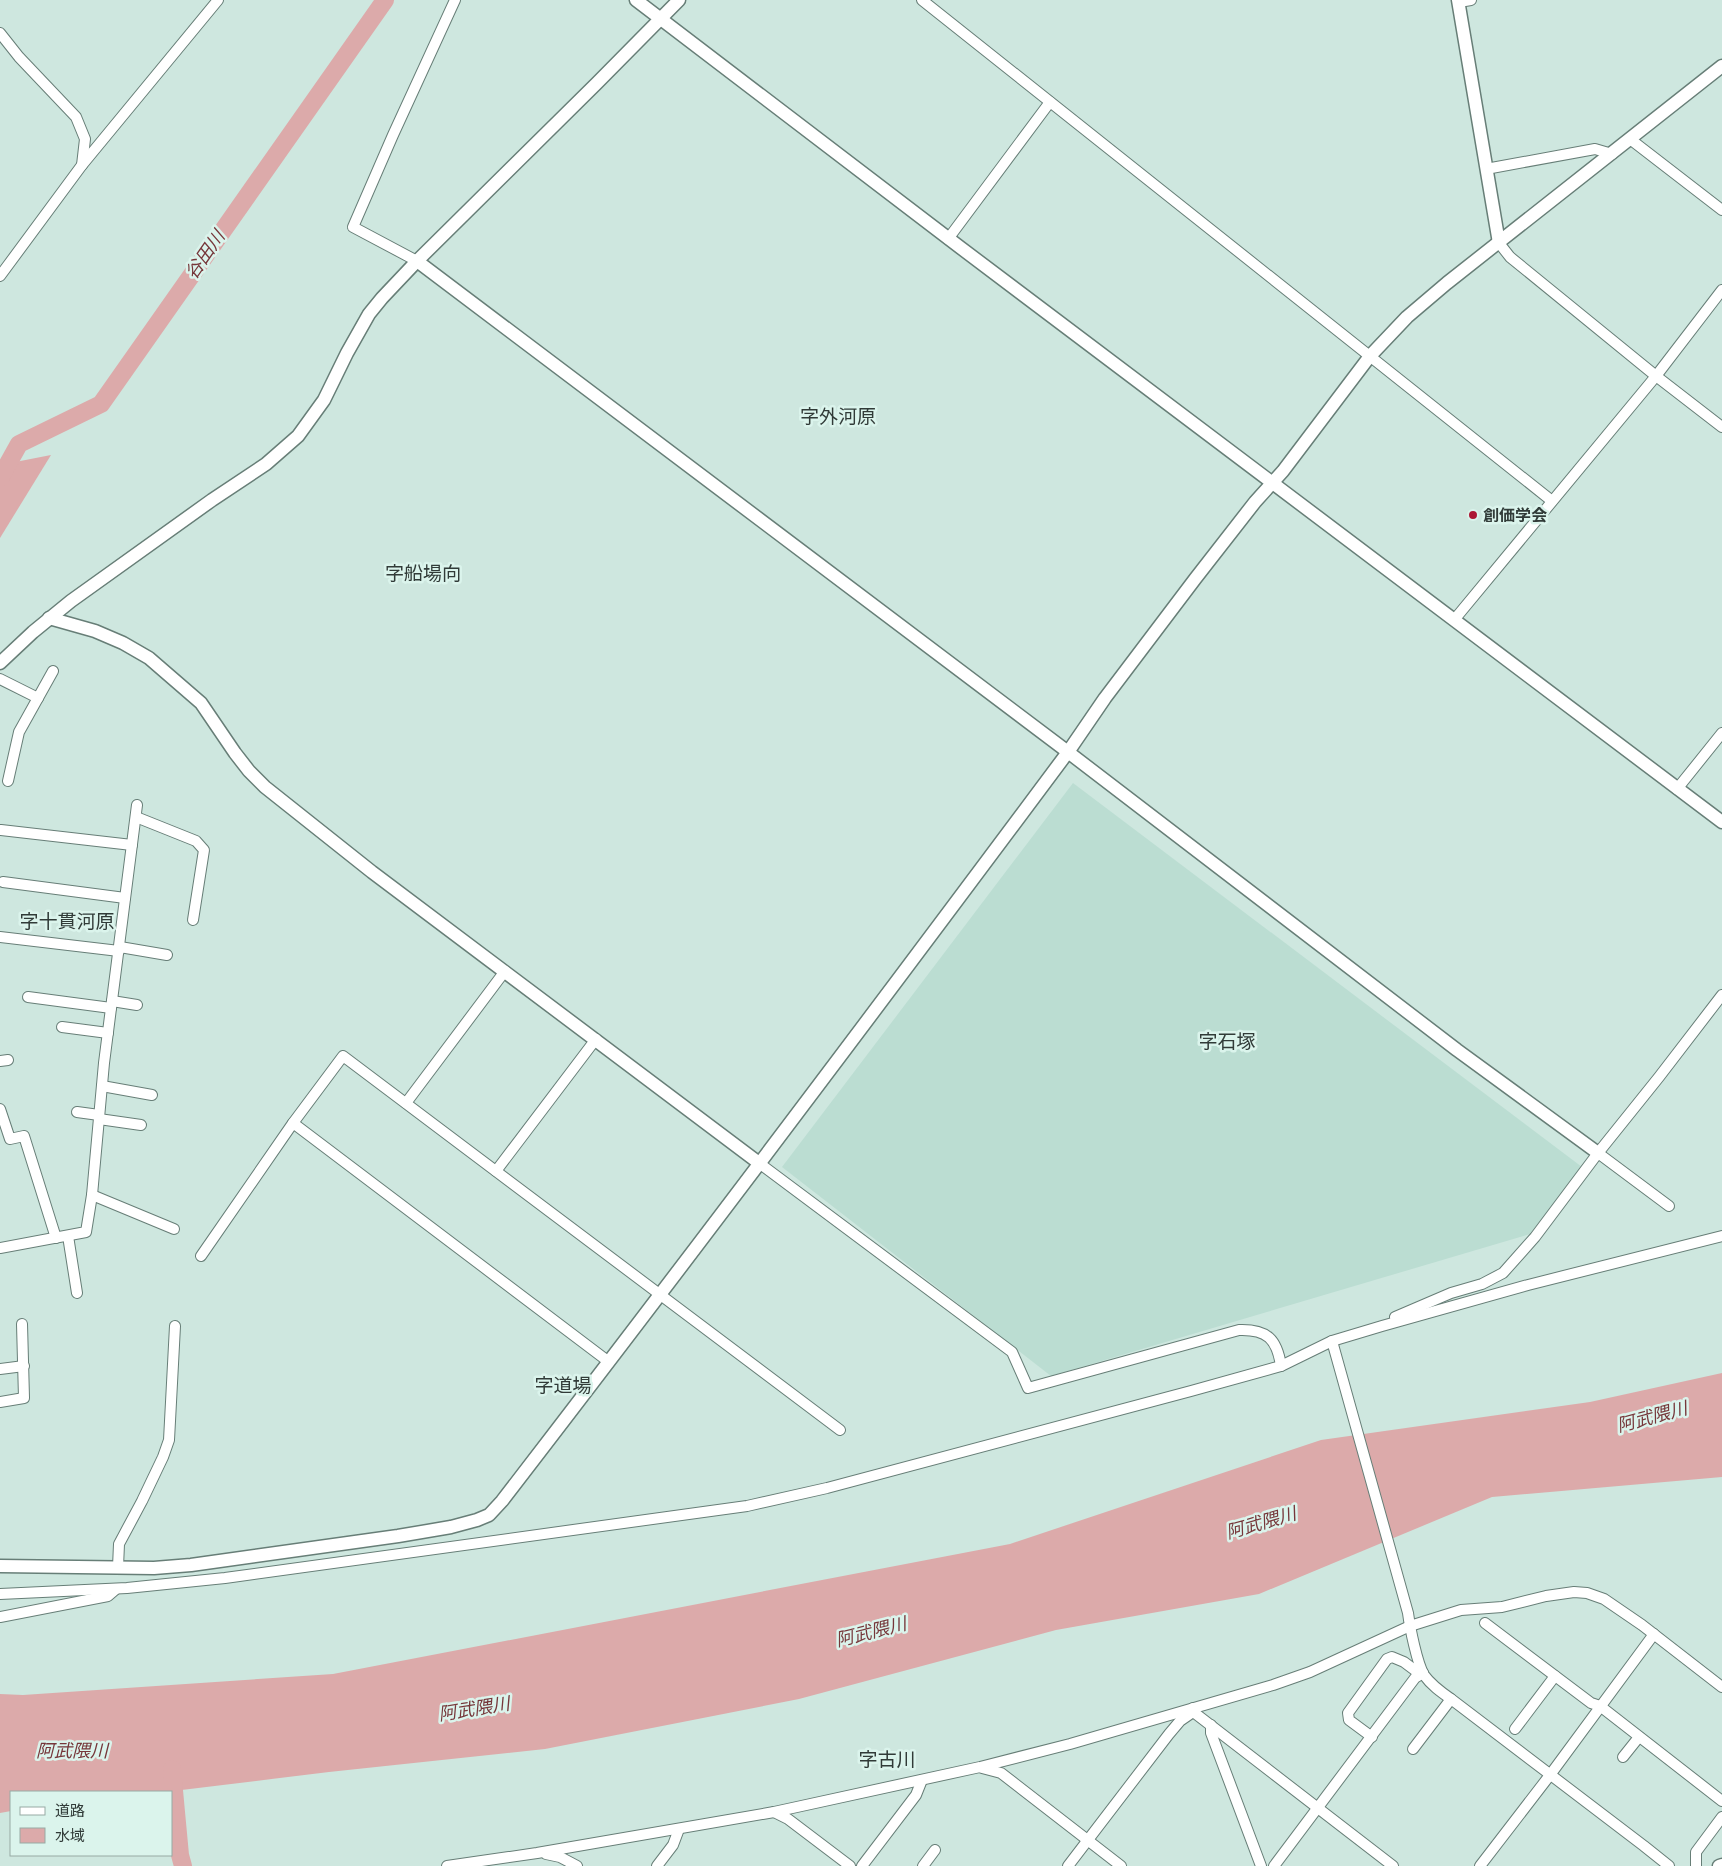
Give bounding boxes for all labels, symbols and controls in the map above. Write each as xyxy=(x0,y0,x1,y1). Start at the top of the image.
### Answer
water label: 谷田川 xyxy=(181,226,231,283)
district label: 字外河原 xyxy=(800,406,876,429)
place label: 創価学会 xyxy=(1483,507,1547,526)
marker: 創価学会 xyxy=(1467,509,1479,521)
district label: 字船場向 xyxy=(385,563,461,586)
district label: 字十貫河原 xyxy=(19,911,115,934)
district label: 字石塚 xyxy=(1198,1031,1256,1054)
district label: 字道場 xyxy=(534,1375,592,1398)
water label: 阿武隈川 xyxy=(1615,1398,1692,1437)
water label: 阿武隈川 xyxy=(1224,1503,1301,1543)
water label: 阿武隈川 xyxy=(834,1613,911,1651)
water label: 阿武隈川 xyxy=(437,1693,513,1725)
water label: 阿武隈川 xyxy=(36,1741,110,1762)
district label: 字古川 xyxy=(858,1749,916,1772)
legend xyxy=(10,1791,172,1856)
text: 道路 xyxy=(55,1802,85,1821)
text: 水域 xyxy=(55,1827,85,1846)

